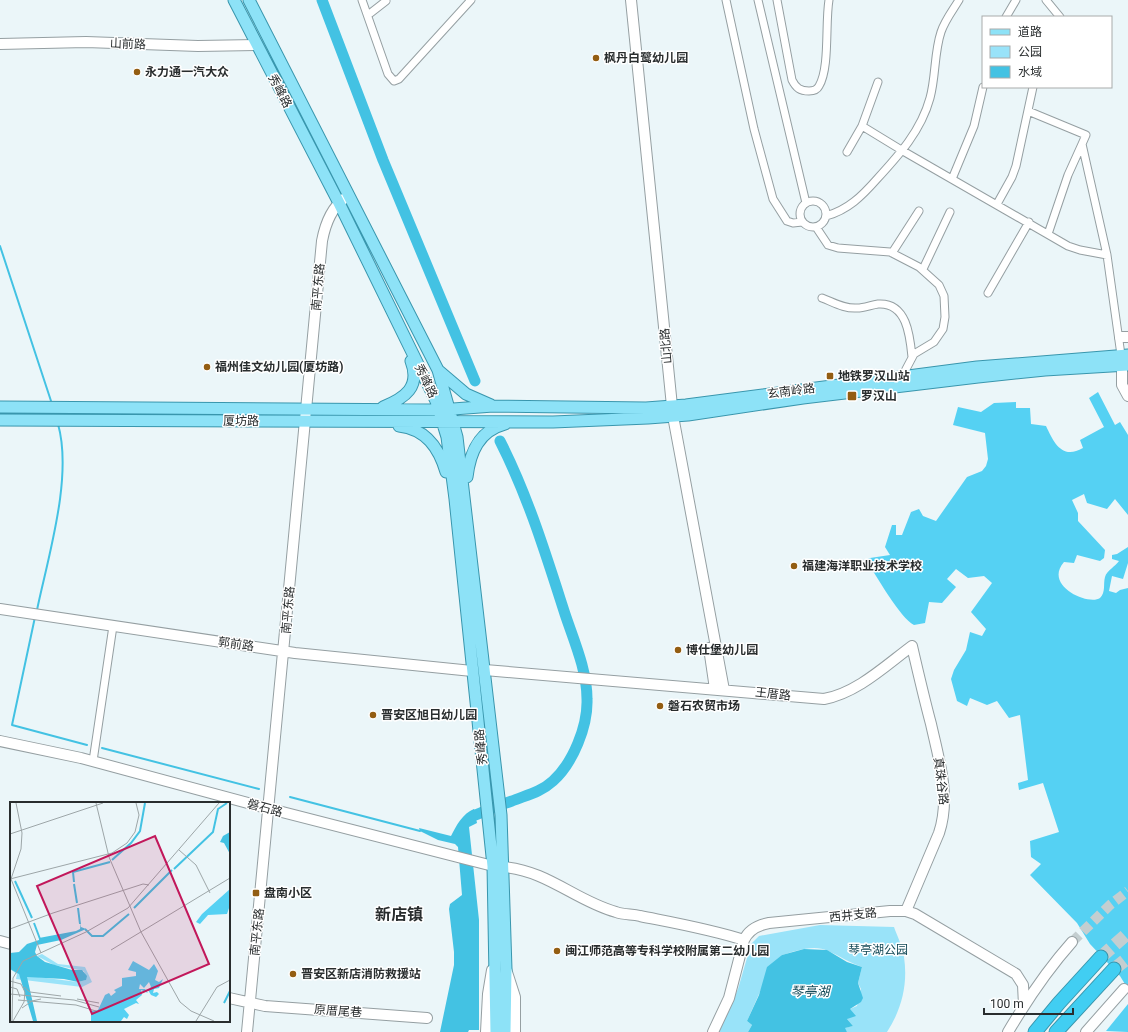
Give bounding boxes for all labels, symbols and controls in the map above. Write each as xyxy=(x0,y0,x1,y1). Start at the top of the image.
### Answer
legend xyxy=(982,16,1112,88)
text: 道路 xyxy=(1018,25,1042,39)
street label: 山前路 xyxy=(110,36,146,52)
text: 公园 xyxy=(1018,45,1042,59)
place label: 枫丹白鹭幼儿园 xyxy=(604,51,688,65)
marker: 枫丹白鹭幼儿园 xyxy=(591,53,601,63)
place label: 永力通一汽大众 xyxy=(145,65,229,79)
text: 水域 xyxy=(1018,65,1042,79)
marker: 永力通一汽大众 xyxy=(132,67,142,77)
street label: 秀峰路 xyxy=(265,72,295,110)
street label: 南平东路 xyxy=(309,262,327,312)
street label: 山北路 xyxy=(657,327,675,365)
place label: 福州佳文幼儿园(厦坊路) xyxy=(215,360,343,374)
marker: 福州佳文幼儿园(厦坊路) xyxy=(202,362,212,372)
street label: 秀峰路 xyxy=(412,362,440,400)
place label: 地铁罗汉山站 xyxy=(838,369,910,383)
marker: 地铁罗汉山站 xyxy=(825,371,835,381)
street label: 玄南岭路 xyxy=(766,381,816,401)
place label: 罗汉山 xyxy=(861,389,897,403)
marker: 罗汉山 xyxy=(846,390,858,402)
street label: 厦坊路 xyxy=(223,414,259,428)
place label: 福建海洋职业技术学校 xyxy=(802,559,922,573)
marker: 福建海洋职业技术学校 xyxy=(789,561,799,571)
street label: 南平东路 xyxy=(279,585,297,635)
street label: 郭前路 xyxy=(217,635,255,653)
place label: 博仕堡幼儿园 xyxy=(686,643,758,657)
marker: 博仕堡幼儿园 xyxy=(673,645,683,655)
street label: 王厝路 xyxy=(754,685,792,703)
place label: 磐石农贸市场 xyxy=(668,699,740,713)
marker: 磐石农贸市场 xyxy=(655,701,665,711)
place label: 晋安区旭日幼儿园 xyxy=(381,708,477,722)
marker: 晋安区旭日幼儿园 xyxy=(368,710,378,720)
street label: 秀峰路 xyxy=(472,728,490,766)
street label: 真珠谷路 xyxy=(931,756,951,806)
street label: 磐石路 xyxy=(246,797,284,819)
inset map xyxy=(10,802,230,1022)
place label: 盘南小区 xyxy=(264,886,312,900)
marker: 盘南小区 xyxy=(251,888,261,898)
district label: 新店镇 xyxy=(375,905,423,924)
street label: 西井支路 xyxy=(828,906,878,924)
street label: 南平东路 xyxy=(248,907,266,957)
park label: 琴亭湖公园 xyxy=(848,943,908,957)
place label: 闽江师范高等专科学校附属第二幼儿园 xyxy=(565,944,769,958)
marker: 闽江师范高等专科学校附属第二幼儿园 xyxy=(552,946,562,956)
place label: 晋安区新店消防救援站 xyxy=(301,967,421,981)
marker: 晋安区新店消防救援站 xyxy=(288,969,298,979)
water label: 琴亭湖 xyxy=(790,984,831,999)
scale bar xyxy=(984,990,1073,1016)
text: 100 m xyxy=(990,997,1024,1011)
street label: 原厝尾巷 xyxy=(314,1002,362,1020)

